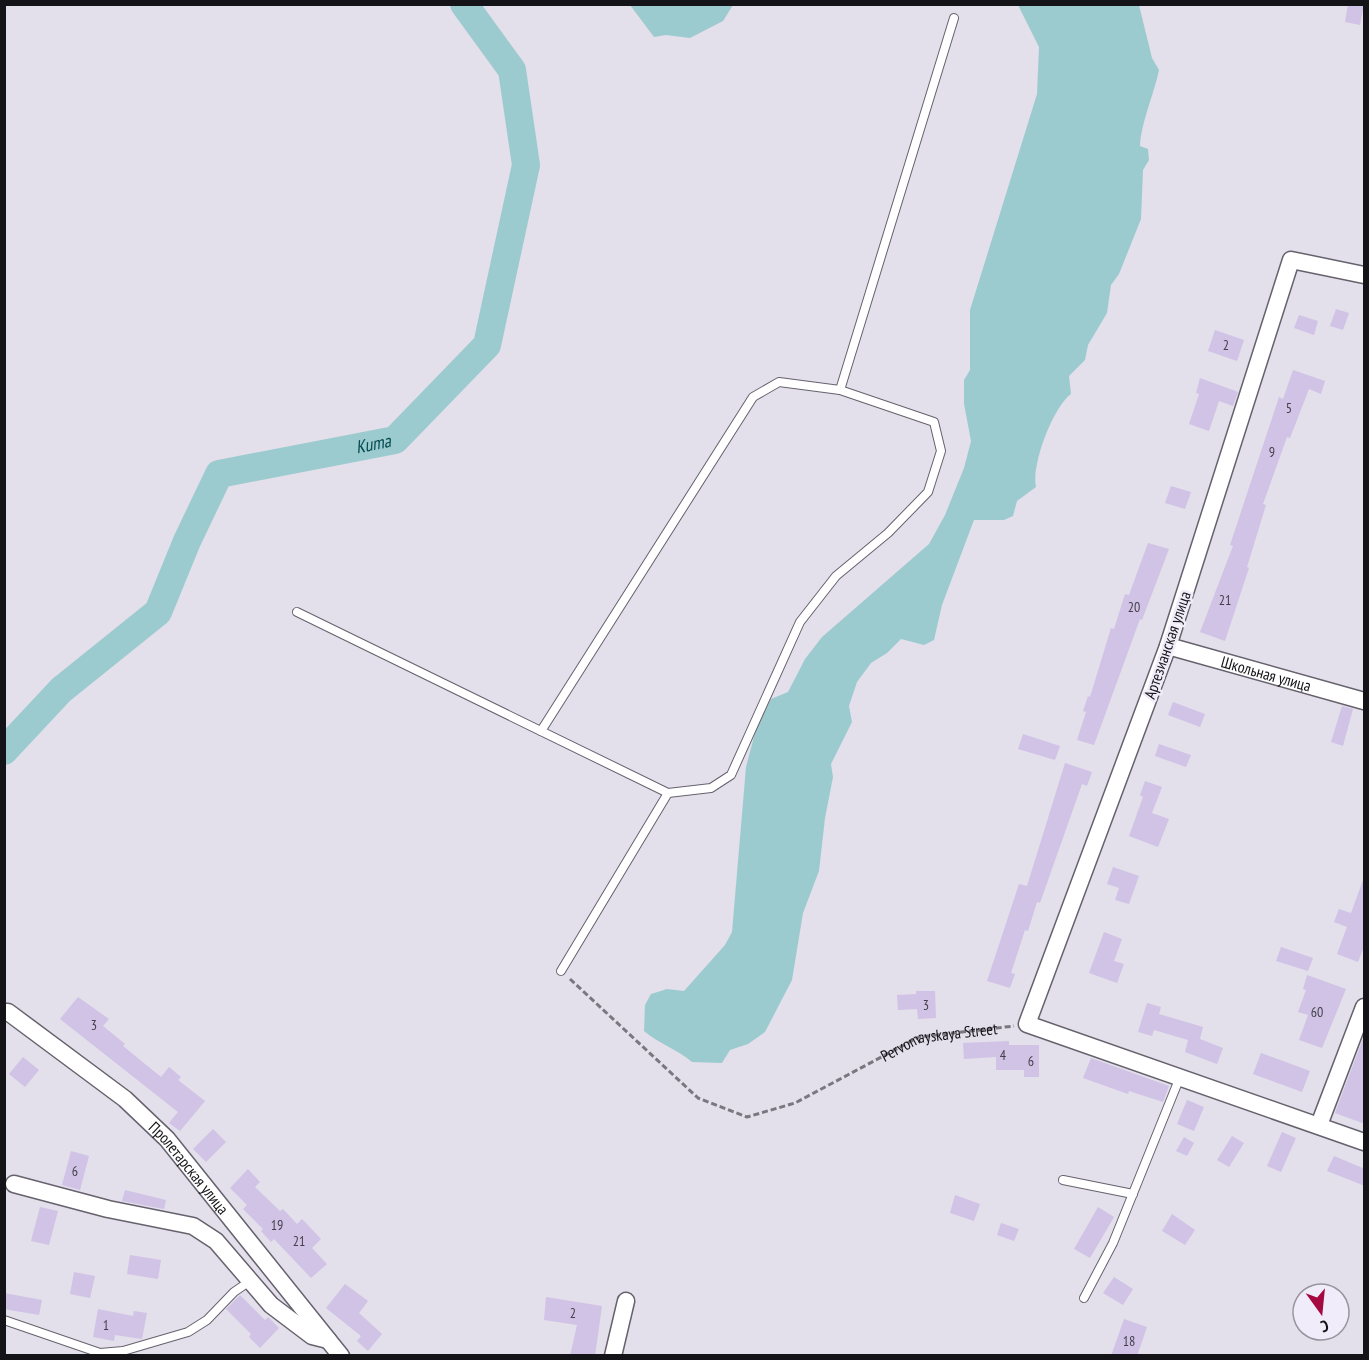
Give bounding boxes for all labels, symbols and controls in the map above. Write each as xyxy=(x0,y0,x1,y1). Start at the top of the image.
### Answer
house number: 2 xyxy=(1223,336,1229,354)
house number: 5 xyxy=(1286,399,1292,417)
water label: Kuma xyxy=(354,429,393,458)
house number: 9 xyxy=(1269,443,1275,461)
street label: Артезианская улица xyxy=(1139,589,1195,701)
house number: 21 xyxy=(1219,591,1231,609)
house number: 20 xyxy=(1128,598,1140,616)
street label: Школьная улица xyxy=(1219,651,1313,696)
house number: 3 xyxy=(923,996,929,1014)
house number: 60 xyxy=(1311,1003,1323,1021)
house number: 3 xyxy=(91,1016,97,1034)
street label: Pervomayskaya Street xyxy=(877,1018,999,1066)
house number: 4 xyxy=(1000,1046,1007,1064)
house number: 6 xyxy=(1028,1052,1034,1070)
street label: Пролетарская улица xyxy=(145,1117,233,1218)
house number: 6 xyxy=(72,1162,78,1180)
house number: 19 xyxy=(271,1216,283,1234)
house number: 21 xyxy=(293,1232,305,1250)
north arrow xyxy=(1291,1282,1351,1342)
house number: 2 xyxy=(570,1304,576,1322)
house number: 1 xyxy=(103,1316,109,1334)
text: С xyxy=(1318,1316,1331,1337)
house number: 18 xyxy=(1123,1332,1135,1350)

